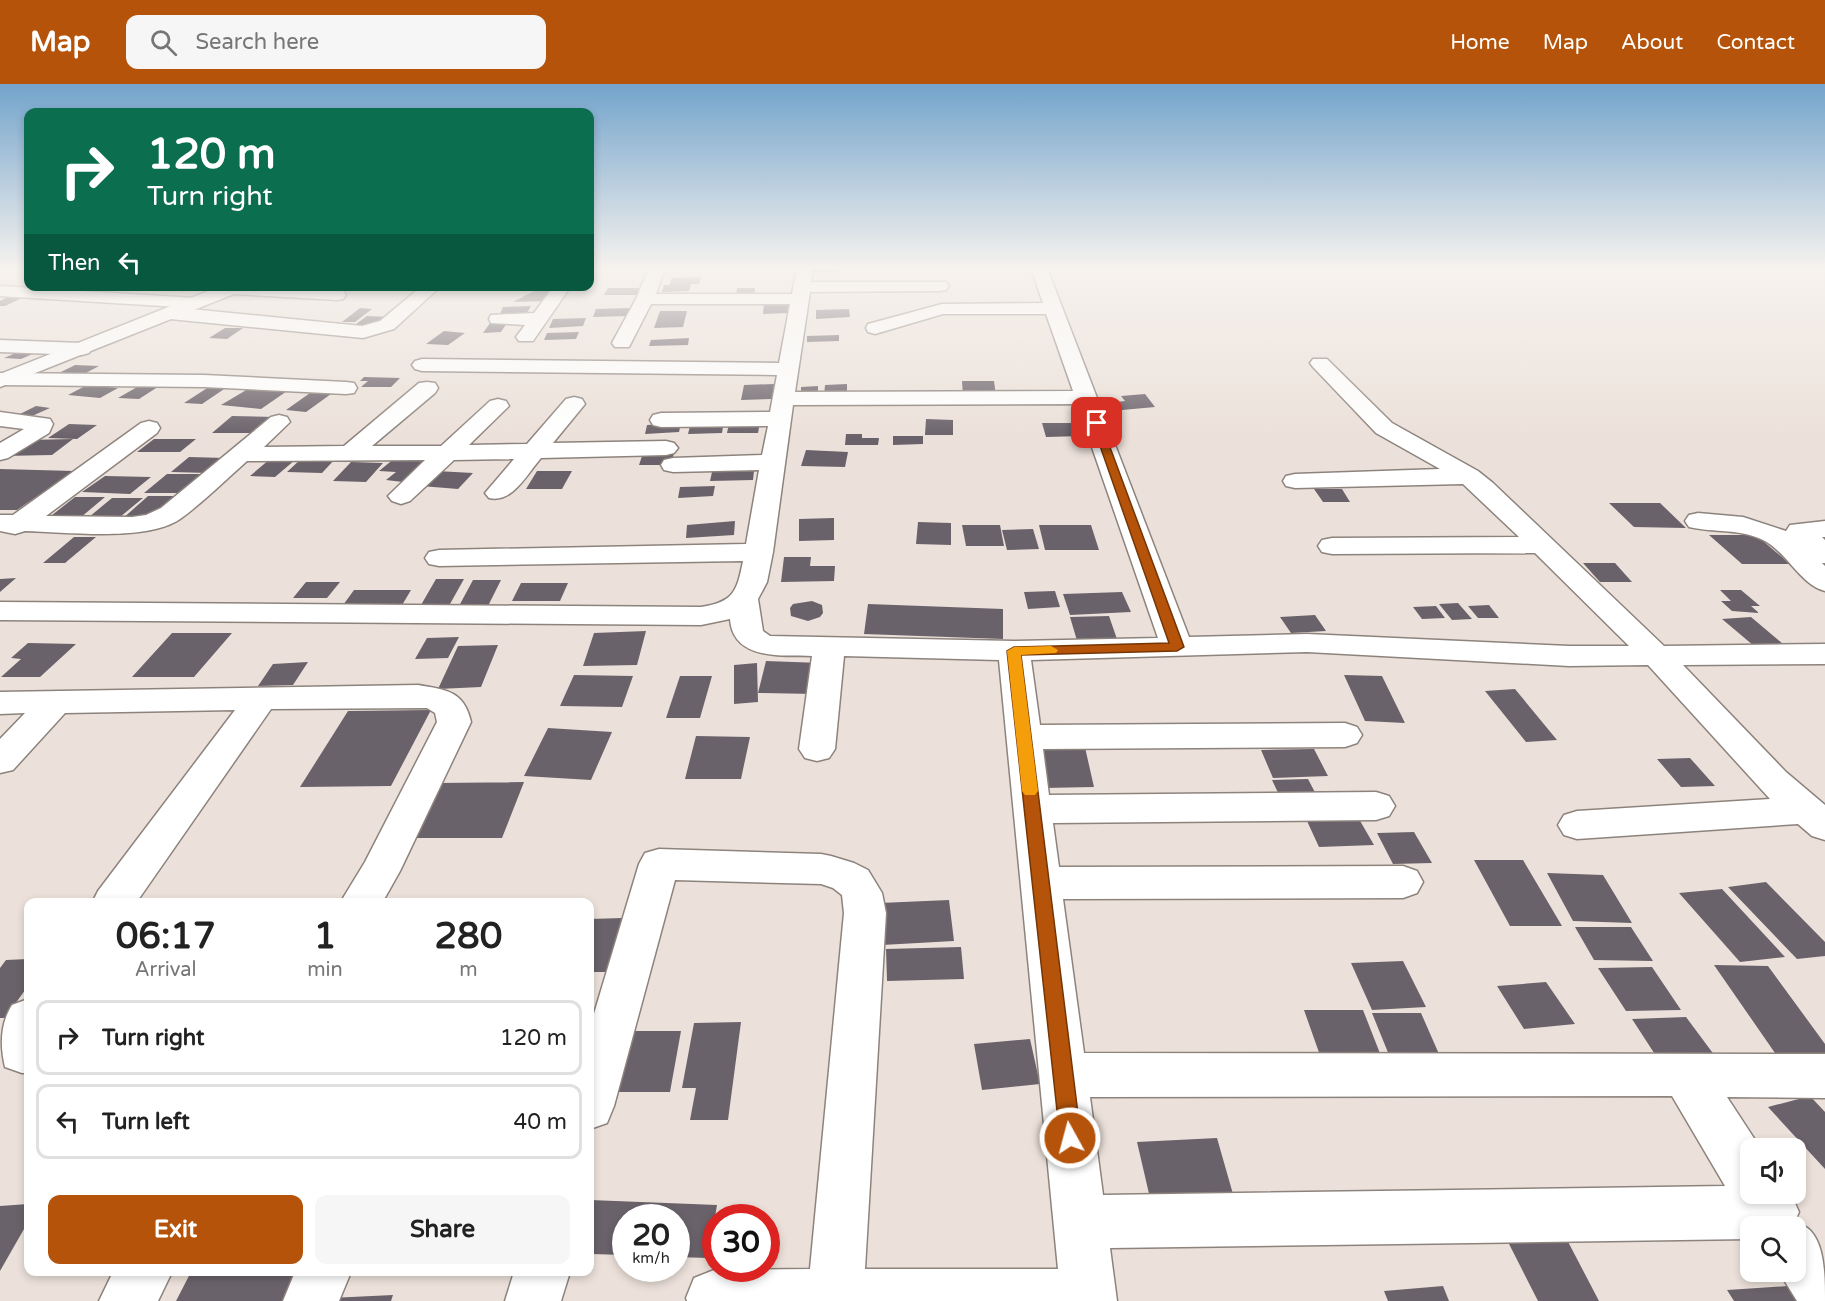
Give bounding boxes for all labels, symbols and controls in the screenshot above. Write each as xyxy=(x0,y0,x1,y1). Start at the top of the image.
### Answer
search box xyxy=(126,15,546,69)
text: Map xyxy=(30,25,90,59)
icon: search xyxy=(147,26,180,59)
text: Search here xyxy=(195,29,319,55)
text: Home xyxy=(1450,30,1510,55)
text: Map xyxy=(1543,30,1588,55)
text: About xyxy=(1621,30,1683,55)
text: Contact xyxy=(1716,30,1795,55)
text: 120 m xyxy=(147,129,276,180)
icon: right xyxy=(48,132,126,210)
text: Turn right xyxy=(147,180,273,213)
icon: left xyxy=(113,246,146,279)
text: Then xyxy=(48,250,101,276)
pin xyxy=(1071,397,1122,448)
icon: arrive xyxy=(1080,406,1113,439)
text: 06:17 xyxy=(116,915,216,958)
text: 1 xyxy=(314,915,336,958)
text: 280 xyxy=(434,915,502,958)
text: Arrival xyxy=(135,958,197,982)
text: min xyxy=(307,958,343,982)
text: m xyxy=(459,958,478,982)
icon: right xyxy=(51,1021,84,1054)
text: Turn right xyxy=(102,1025,204,1051)
text: 120 m xyxy=(500,1025,567,1051)
icon: left xyxy=(51,1105,84,1138)
position arrow xyxy=(1038,1106,1102,1170)
text: Turn left xyxy=(102,1109,190,1135)
text: 40 m xyxy=(513,1109,567,1135)
map controls xyxy=(1740,1138,1806,1282)
button: sound xyxy=(1740,1138,1806,1204)
button: Exit xyxy=(48,1195,303,1264)
button: Share xyxy=(315,1195,570,1264)
speed limit sign: 30 xyxy=(702,1204,780,1282)
button: search xyxy=(1740,1216,1806,1282)
text: 20 xyxy=(632,1217,670,1254)
text: km/h xyxy=(632,1249,670,1267)

